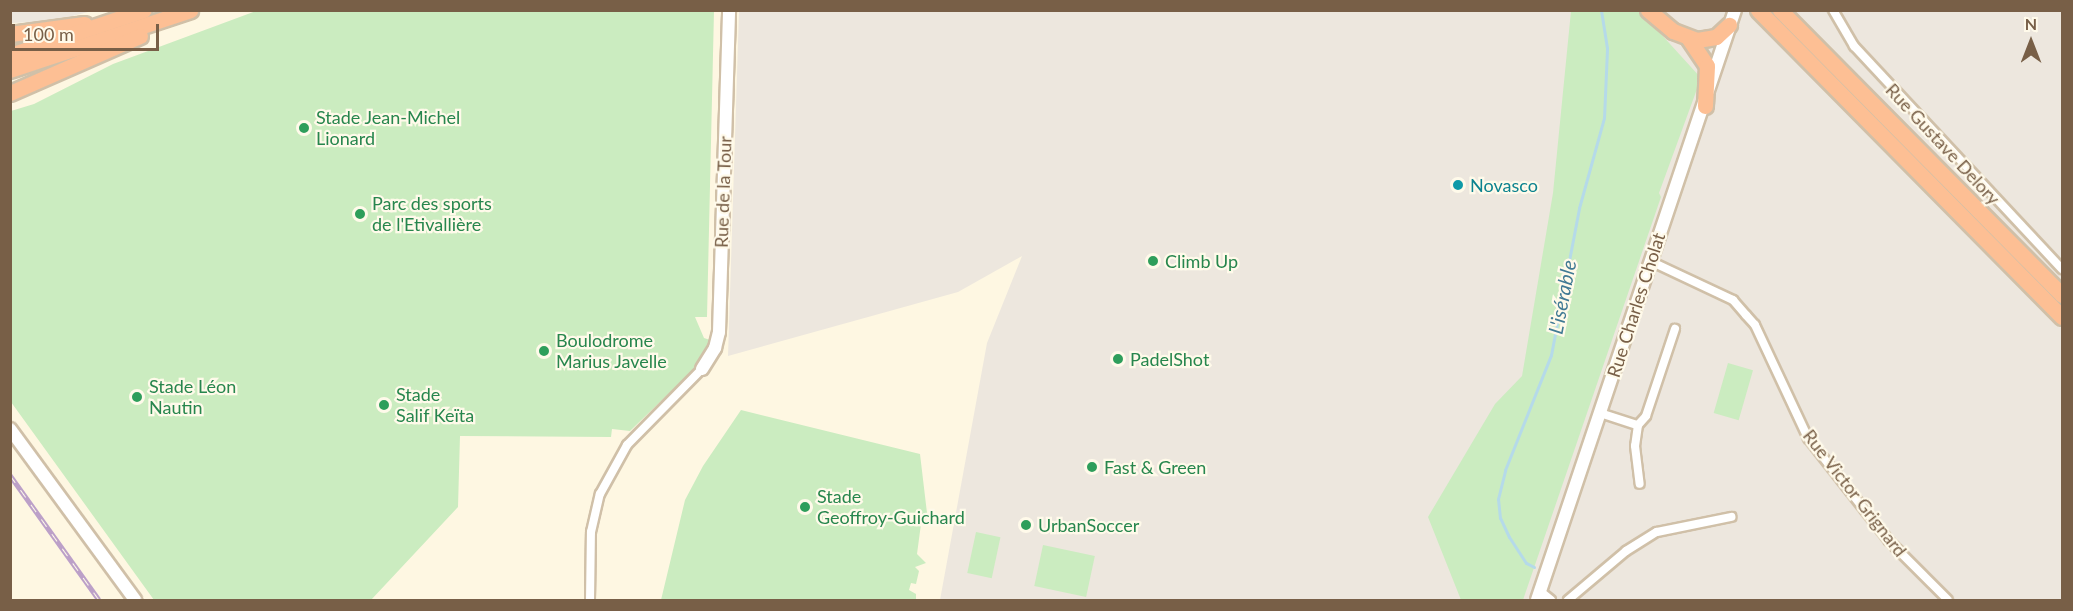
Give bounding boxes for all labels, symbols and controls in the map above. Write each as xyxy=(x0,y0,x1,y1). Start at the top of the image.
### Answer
scale bar xyxy=(15,12,162,50)
north arrow xyxy=(2001,12,2061,72)
text: N xyxy=(2025,14,2037,33)
text: 100 m xyxy=(23,23,74,45)
street label: Rue Gustave Delory xyxy=(1881,79,2005,209)
place label: Stade Jean-Michel Lionard xyxy=(316,107,461,150)
marker: Stade Jean-Michel Lionard xyxy=(297,121,311,135)
street label: Rue de la Tour xyxy=(710,136,736,248)
place label: Novasco xyxy=(1470,174,1538,196)
marker: Novasco xyxy=(1451,178,1465,192)
place label: Parc des sports de l'Etivallière xyxy=(372,193,492,236)
marker: Parc des sports de l'Etivallière xyxy=(353,207,367,221)
street label: Rue Charles Cholat xyxy=(1602,230,1670,380)
place label: Climb Up xyxy=(1165,250,1238,272)
marker: Climb Up xyxy=(1146,254,1160,268)
water label: L'isérable xyxy=(1543,258,1581,336)
place label: Boulodrome Marius Javelle xyxy=(556,330,667,372)
marker: Boulodrome Marius Javelle xyxy=(537,344,551,358)
place label: PadelShot xyxy=(1130,348,1209,370)
marker: PadelShot xyxy=(1111,352,1125,366)
place label: Stade Léon Nautin xyxy=(149,376,236,418)
place label: Stade Salif Keïta xyxy=(396,384,475,426)
marker: Stade Léon Nautin xyxy=(130,390,144,404)
marker: Stade Salif Keïta xyxy=(377,398,391,412)
street label: Rue Victor Grignard xyxy=(1798,425,1912,561)
place label: Fast & Green xyxy=(1104,456,1206,478)
marker: Fast & Green xyxy=(1085,460,1099,474)
place label: Stade Geoffroy-Guichard xyxy=(817,486,965,528)
marker: Stade Geoffroy-Guichard xyxy=(798,500,812,514)
place label: UrbanSoccer xyxy=(1038,514,1139,536)
marker: UrbanSoccer xyxy=(1019,518,1033,532)

